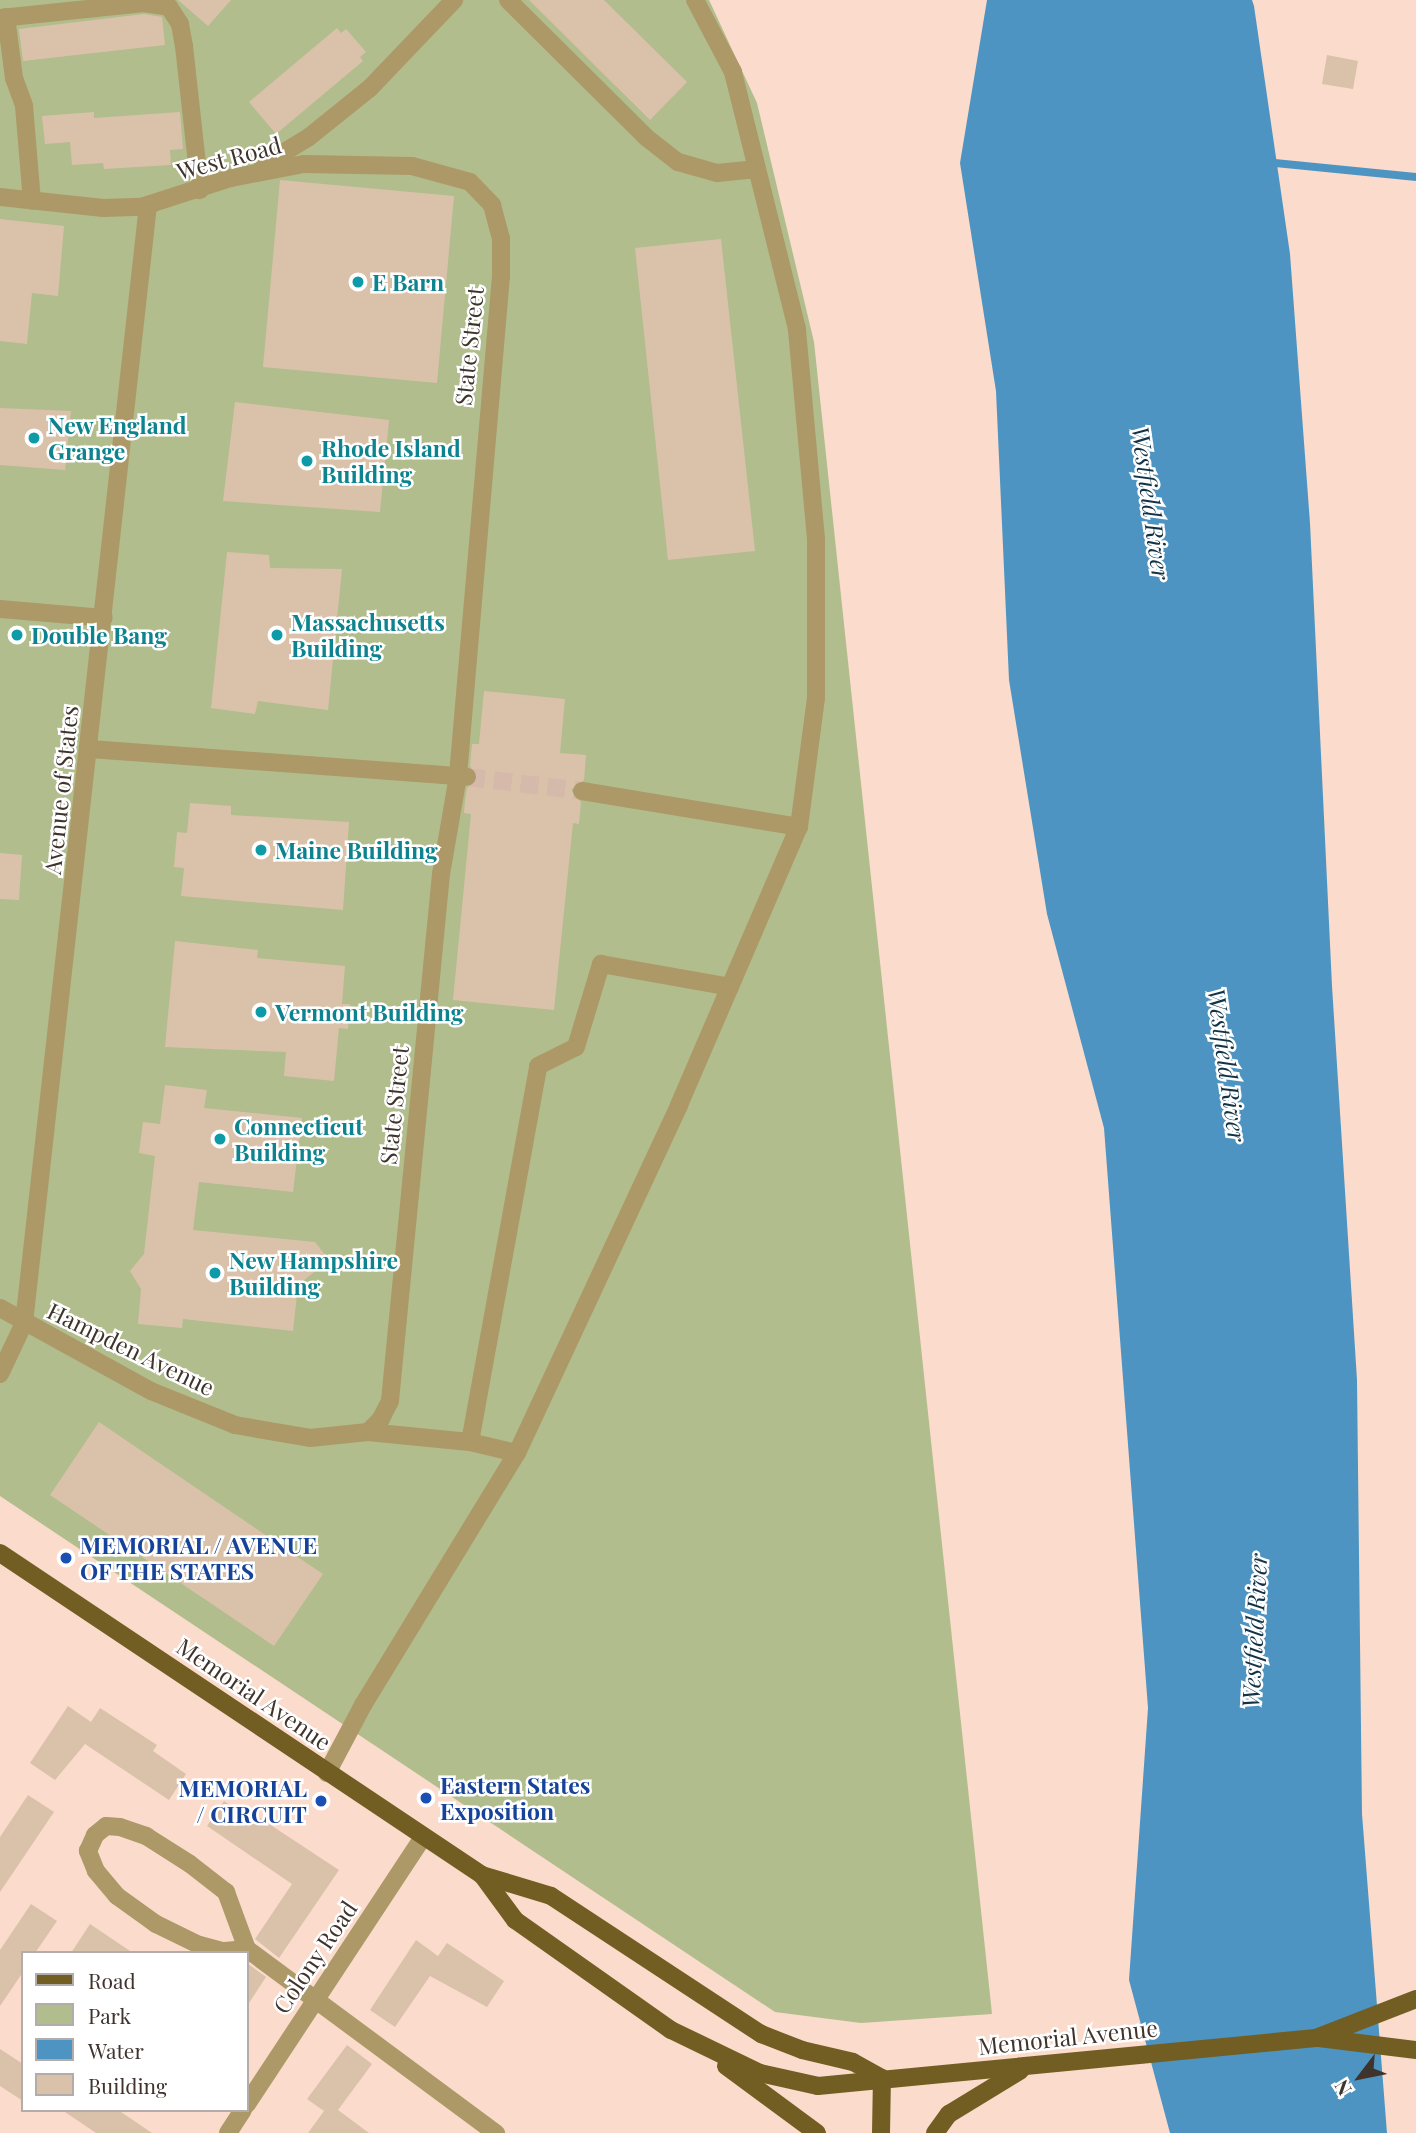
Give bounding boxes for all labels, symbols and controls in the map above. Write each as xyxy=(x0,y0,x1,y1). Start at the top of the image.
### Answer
street label: West Road xyxy=(174,131,284,185)
place label: E Barn xyxy=(372,268,444,296)
marker: E Barn xyxy=(350,274,366,290)
street label: State Street xyxy=(449,285,489,407)
place label: New England Grange xyxy=(48,411,187,465)
water label: Westfield River xyxy=(1126,425,1176,581)
marker: New England Grange xyxy=(26,430,42,446)
place label: Rhode Island Building xyxy=(321,434,461,488)
marker: Rhode Island Building xyxy=(299,453,315,469)
place label: Massachusetts Building xyxy=(291,608,445,662)
place label: Double Bang xyxy=(31,621,167,649)
marker: Double Bang xyxy=(9,627,25,643)
marker: Massachusetts Building xyxy=(269,627,285,643)
street label: Avenue of States xyxy=(38,704,84,876)
place label: Maine Building xyxy=(275,836,438,864)
marker: Maine Building xyxy=(253,842,269,858)
water label: Westfield River xyxy=(1202,987,1252,1143)
place label: Vermont Building xyxy=(275,998,464,1026)
marker: Vermont Building xyxy=(253,1004,269,1020)
street label: State Street xyxy=(374,1044,414,1166)
place label: Connecticut Building xyxy=(234,1112,363,1166)
marker: Connecticut Building xyxy=(212,1131,228,1147)
place label: New Hampshire Building xyxy=(229,1246,399,1300)
marker: New Hampshire Building xyxy=(207,1265,223,1281)
street label: Hampden Avenue xyxy=(43,1297,219,1401)
place label: MEMORIAL / AVENUE OF THE STATES xyxy=(80,1531,318,1585)
marker: MEMORIAL / AVENUE OF THE STATES xyxy=(58,1550,74,1566)
water label: Westfield River xyxy=(1236,1553,1272,1709)
street label: Memorial Avenue xyxy=(171,1632,337,1756)
place label: Eastern States Exposition xyxy=(440,1771,590,1825)
place label: MEMORIAL / CIRCUIT xyxy=(178,1774,307,1828)
marker: Eastern States Exposition xyxy=(418,1790,434,1806)
marker: MEMORIAL / CIRCUIT xyxy=(313,1793,329,1809)
street label: Colony Road xyxy=(267,1895,363,2019)
legend xyxy=(21,1951,248,2112)
text: Road xyxy=(88,1966,136,1994)
text: Park xyxy=(88,2001,131,2029)
street label: Memorial Avenue xyxy=(977,2014,1159,2060)
text: Water xyxy=(88,2036,144,2064)
north arrow xyxy=(1325,2042,1395,2112)
text: Building xyxy=(88,2071,167,2099)
text: N xyxy=(1328,2075,1357,2101)

